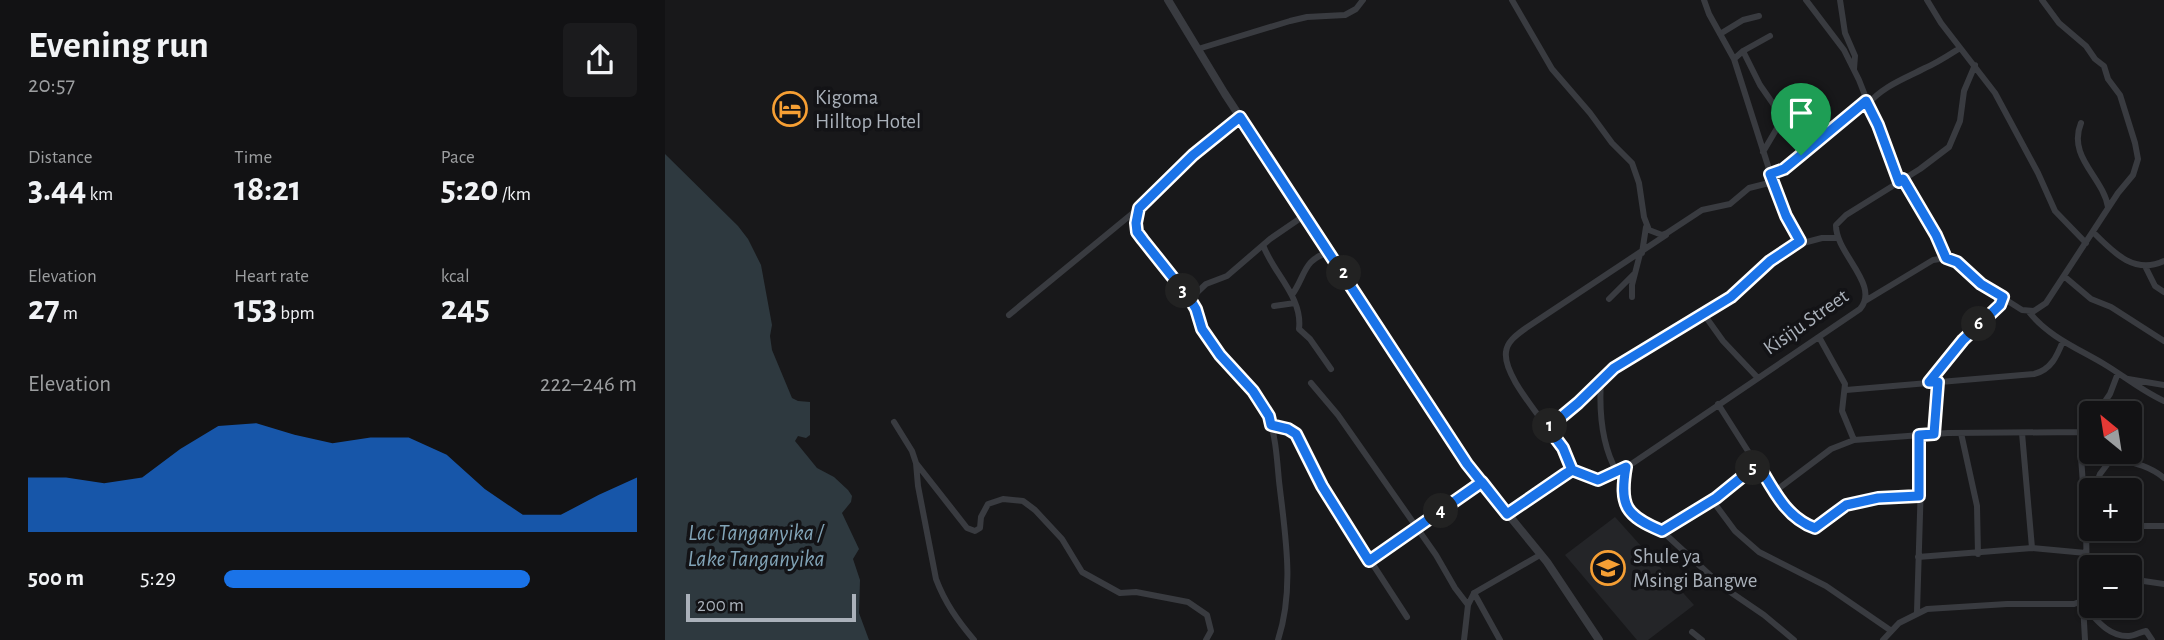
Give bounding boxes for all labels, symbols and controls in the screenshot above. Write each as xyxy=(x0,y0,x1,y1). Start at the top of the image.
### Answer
button: share xyxy=(563,23,637,97)
text: Evening run xyxy=(28,27,209,65)
text: 20:57 xyxy=(28,74,75,97)
pin xyxy=(1771,83,1831,155)
place label: Kigoma Hilltop Hotel xyxy=(815,87,921,132)
hotel icon: Kigoma Hilltop Hotel xyxy=(771,90,809,128)
icon: arrive xyxy=(1782,94,1820,132)
text: Distance xyxy=(28,148,92,167)
text: Time xyxy=(234,148,272,167)
text: Pace xyxy=(441,148,475,167)
text: 3.44 xyxy=(28,172,86,207)
text: 18:21 xyxy=(234,172,301,207)
text: 5:20 xyxy=(441,172,499,207)
text: km xyxy=(86,185,113,204)
text: /km xyxy=(499,185,531,204)
pin: 2 xyxy=(1327,256,1361,290)
text: 2 xyxy=(1339,263,1348,282)
text: Elevation xyxy=(28,267,97,286)
text: Heart rate xyxy=(234,267,309,286)
text: kcal xyxy=(441,267,470,286)
pin: 3 xyxy=(1165,274,1201,308)
text: 3 xyxy=(1178,281,1187,300)
street label: Kisiju Street xyxy=(1760,285,1853,359)
text: 27 xyxy=(28,291,60,326)
text: 153 xyxy=(234,291,277,326)
text: 245 xyxy=(441,291,490,326)
text: m xyxy=(60,304,78,323)
text: bpm xyxy=(277,304,315,323)
pin: 6 xyxy=(1961,306,1997,342)
text: 6 xyxy=(1974,314,1983,333)
text: Elevation xyxy=(28,373,111,396)
text: 222–246 m xyxy=(540,373,637,396)
north arrow xyxy=(2079,401,2142,464)
map controls xyxy=(2079,401,2142,618)
pin: 1 xyxy=(1533,408,1568,444)
text: 1 xyxy=(1546,416,1553,435)
pin: 5 xyxy=(1735,450,1771,486)
text: 5 xyxy=(1748,458,1757,477)
button: + xyxy=(2079,478,2142,541)
pin: 4 xyxy=(1423,494,1459,528)
text: 4 xyxy=(1436,501,1445,520)
water label: Lac Tanganyika / Lake Tanganyika xyxy=(687,522,825,571)
place label: Shule ya Msingi Bangwe xyxy=(1633,546,1757,591)
school or university icon: Shule ya Msingi Bangwe xyxy=(1589,549,1627,587)
button: − xyxy=(2079,555,2142,618)
text: 500 m xyxy=(28,567,84,590)
text: 5:29 xyxy=(140,567,176,590)
scale bar xyxy=(686,591,856,623)
text: 200 m xyxy=(697,596,744,615)

